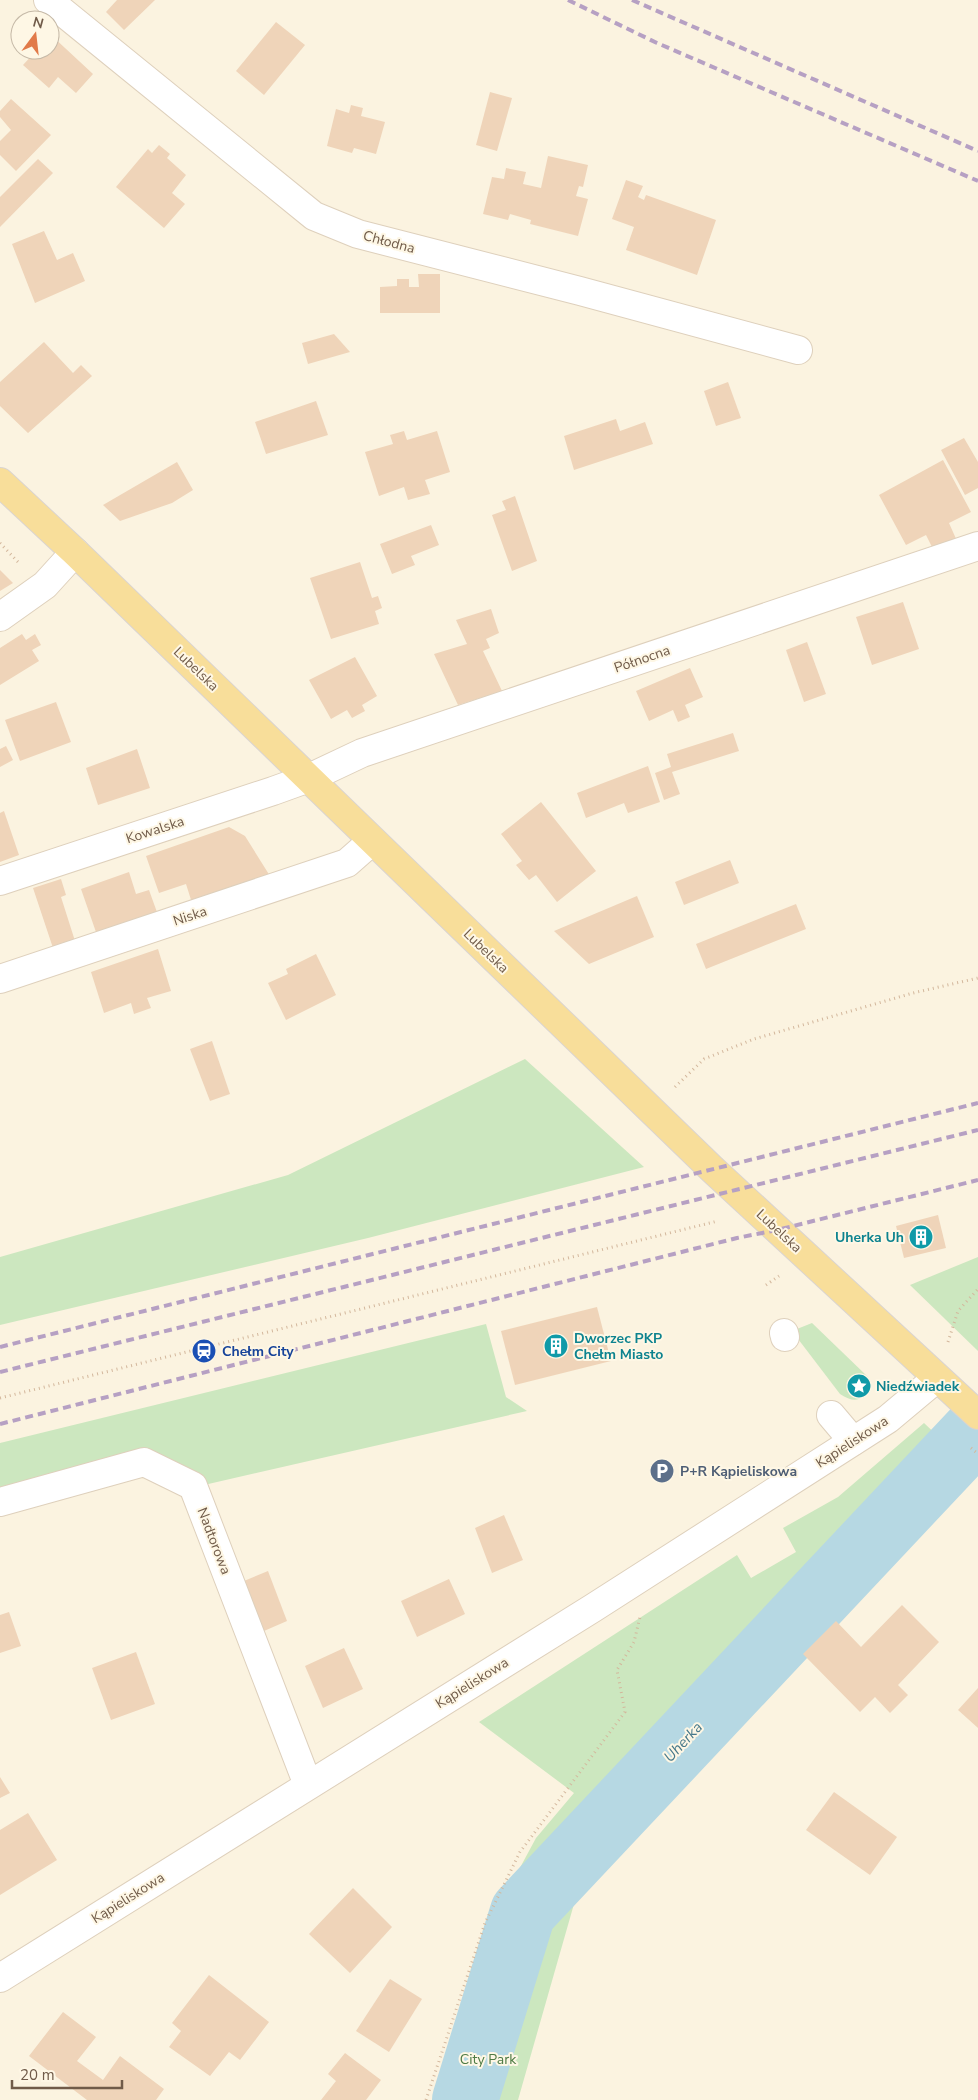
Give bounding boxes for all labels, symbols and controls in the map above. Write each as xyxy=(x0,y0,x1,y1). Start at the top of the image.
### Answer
north arrow xyxy=(10,10,60,60)
text: N xyxy=(31,12,46,33)
street label: Chłodna xyxy=(361,226,417,258)
street label: Północna xyxy=(611,641,673,677)
street label: Lubelska xyxy=(169,643,223,695)
street label: Kowalska xyxy=(123,812,187,848)
street label: Niska xyxy=(171,902,209,930)
street label: Lubelska xyxy=(459,925,513,977)
street label: Lubelska xyxy=(752,1205,806,1257)
building icon: Uherka Uh xyxy=(908,1224,934,1250)
place label: Uherka Uh xyxy=(835,1228,904,1247)
place label: Dworzec PKP Chełm Miasto xyxy=(574,1329,663,1364)
building icon: Dworzec PKP Chełm Miasto xyxy=(543,1333,569,1359)
station icon: Chełm City xyxy=(191,1338,217,1364)
place label: Chełm City xyxy=(222,1342,294,1361)
place icon: Niedźwiadek xyxy=(846,1373,872,1399)
place label: Niedźwiadek xyxy=(876,1377,960,1396)
street label: Kąpieliskowa xyxy=(812,1412,892,1472)
parking icon: P+R Kąpieliskowa xyxy=(649,1458,675,1484)
place label: P+R Kąpieliskowa xyxy=(680,1462,797,1481)
street label: Nadtorowa xyxy=(193,1505,235,1577)
street label: Kąpieliskowa xyxy=(432,1653,512,1713)
water label: Uherka xyxy=(659,1718,707,1766)
street label: Kąpieliskowa xyxy=(88,1868,168,1928)
park label: City Park xyxy=(460,2050,517,2069)
scale bar xyxy=(12,2058,122,2090)
text: 20 m xyxy=(20,2065,55,2085)

